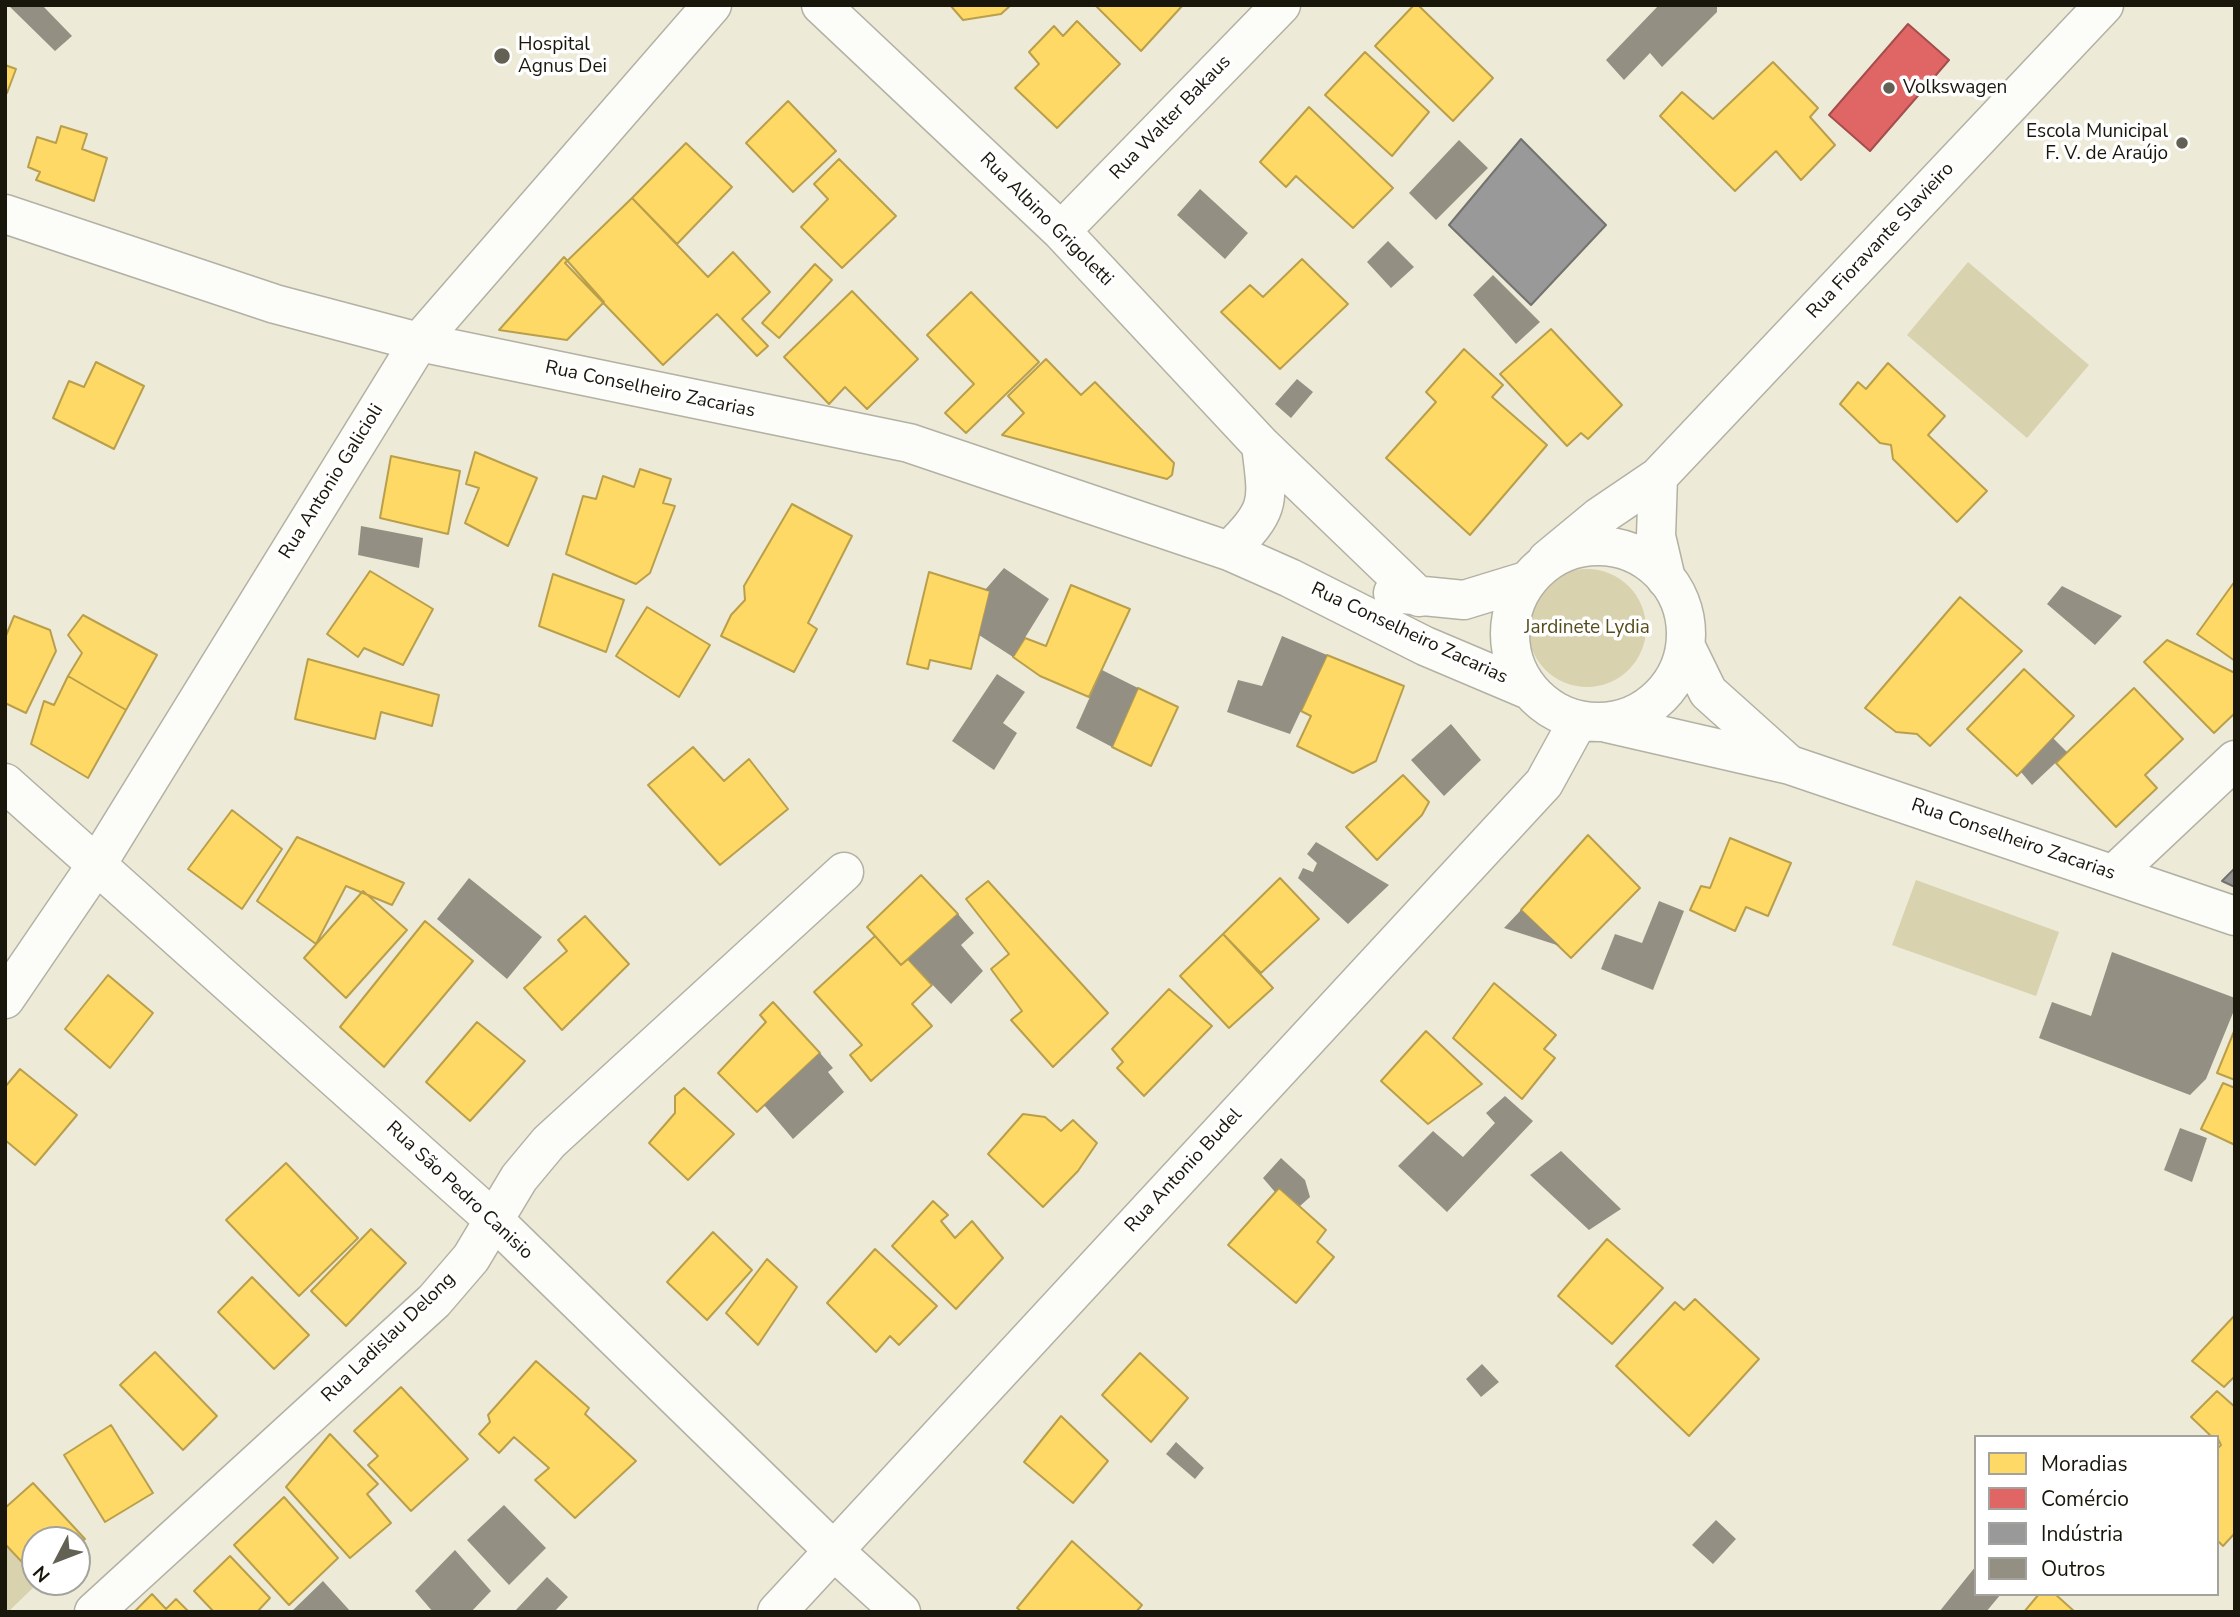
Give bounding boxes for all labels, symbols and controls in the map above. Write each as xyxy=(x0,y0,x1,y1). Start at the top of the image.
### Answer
place label: Hospital Agnus Dei xyxy=(518,34,607,78)
marker: Hospital Agnus Dei xyxy=(492,46,512,66)
street label: Rua Walter Bakaus xyxy=(1106,51,1236,185)
place label: Volkswagen xyxy=(1903,77,2007,99)
marker: Volkswagen xyxy=(1881,80,1897,96)
place label: Escola Municipal F. V. de Araújo xyxy=(2026,121,2168,165)
marker: Escola Municipal F. V. de Araújo xyxy=(2174,135,2190,151)
street label: Rua Albino Grigoletti xyxy=(975,149,1117,291)
street label: Rua Fioravante Slavieiro xyxy=(1803,158,1959,324)
street label: Rua Conselheiro Zacarias xyxy=(543,357,757,423)
street label: Rua Antonio Galicioli xyxy=(275,400,389,564)
street label: Rua Conselheiro Zacarias xyxy=(1307,578,1511,690)
park label: Jardinete Lydia xyxy=(1524,617,1650,639)
street label: Rua Conselheiro Zacarias xyxy=(1908,794,2118,886)
street label: Rua Antonio Budel xyxy=(1121,1104,1247,1238)
street label: Rua São Pedro Canisio xyxy=(381,1117,537,1265)
street label: Rua Ladislau Delong xyxy=(317,1268,461,1408)
legend xyxy=(1974,1435,2219,1596)
text: Moradias xyxy=(2041,1450,2128,1478)
text: Comércio xyxy=(2041,1485,2129,1513)
text: Indústria xyxy=(2041,1520,2123,1548)
north arrow xyxy=(21,1526,91,1596)
text: Outros xyxy=(2041,1555,2105,1583)
text: N xyxy=(27,1560,56,1588)

